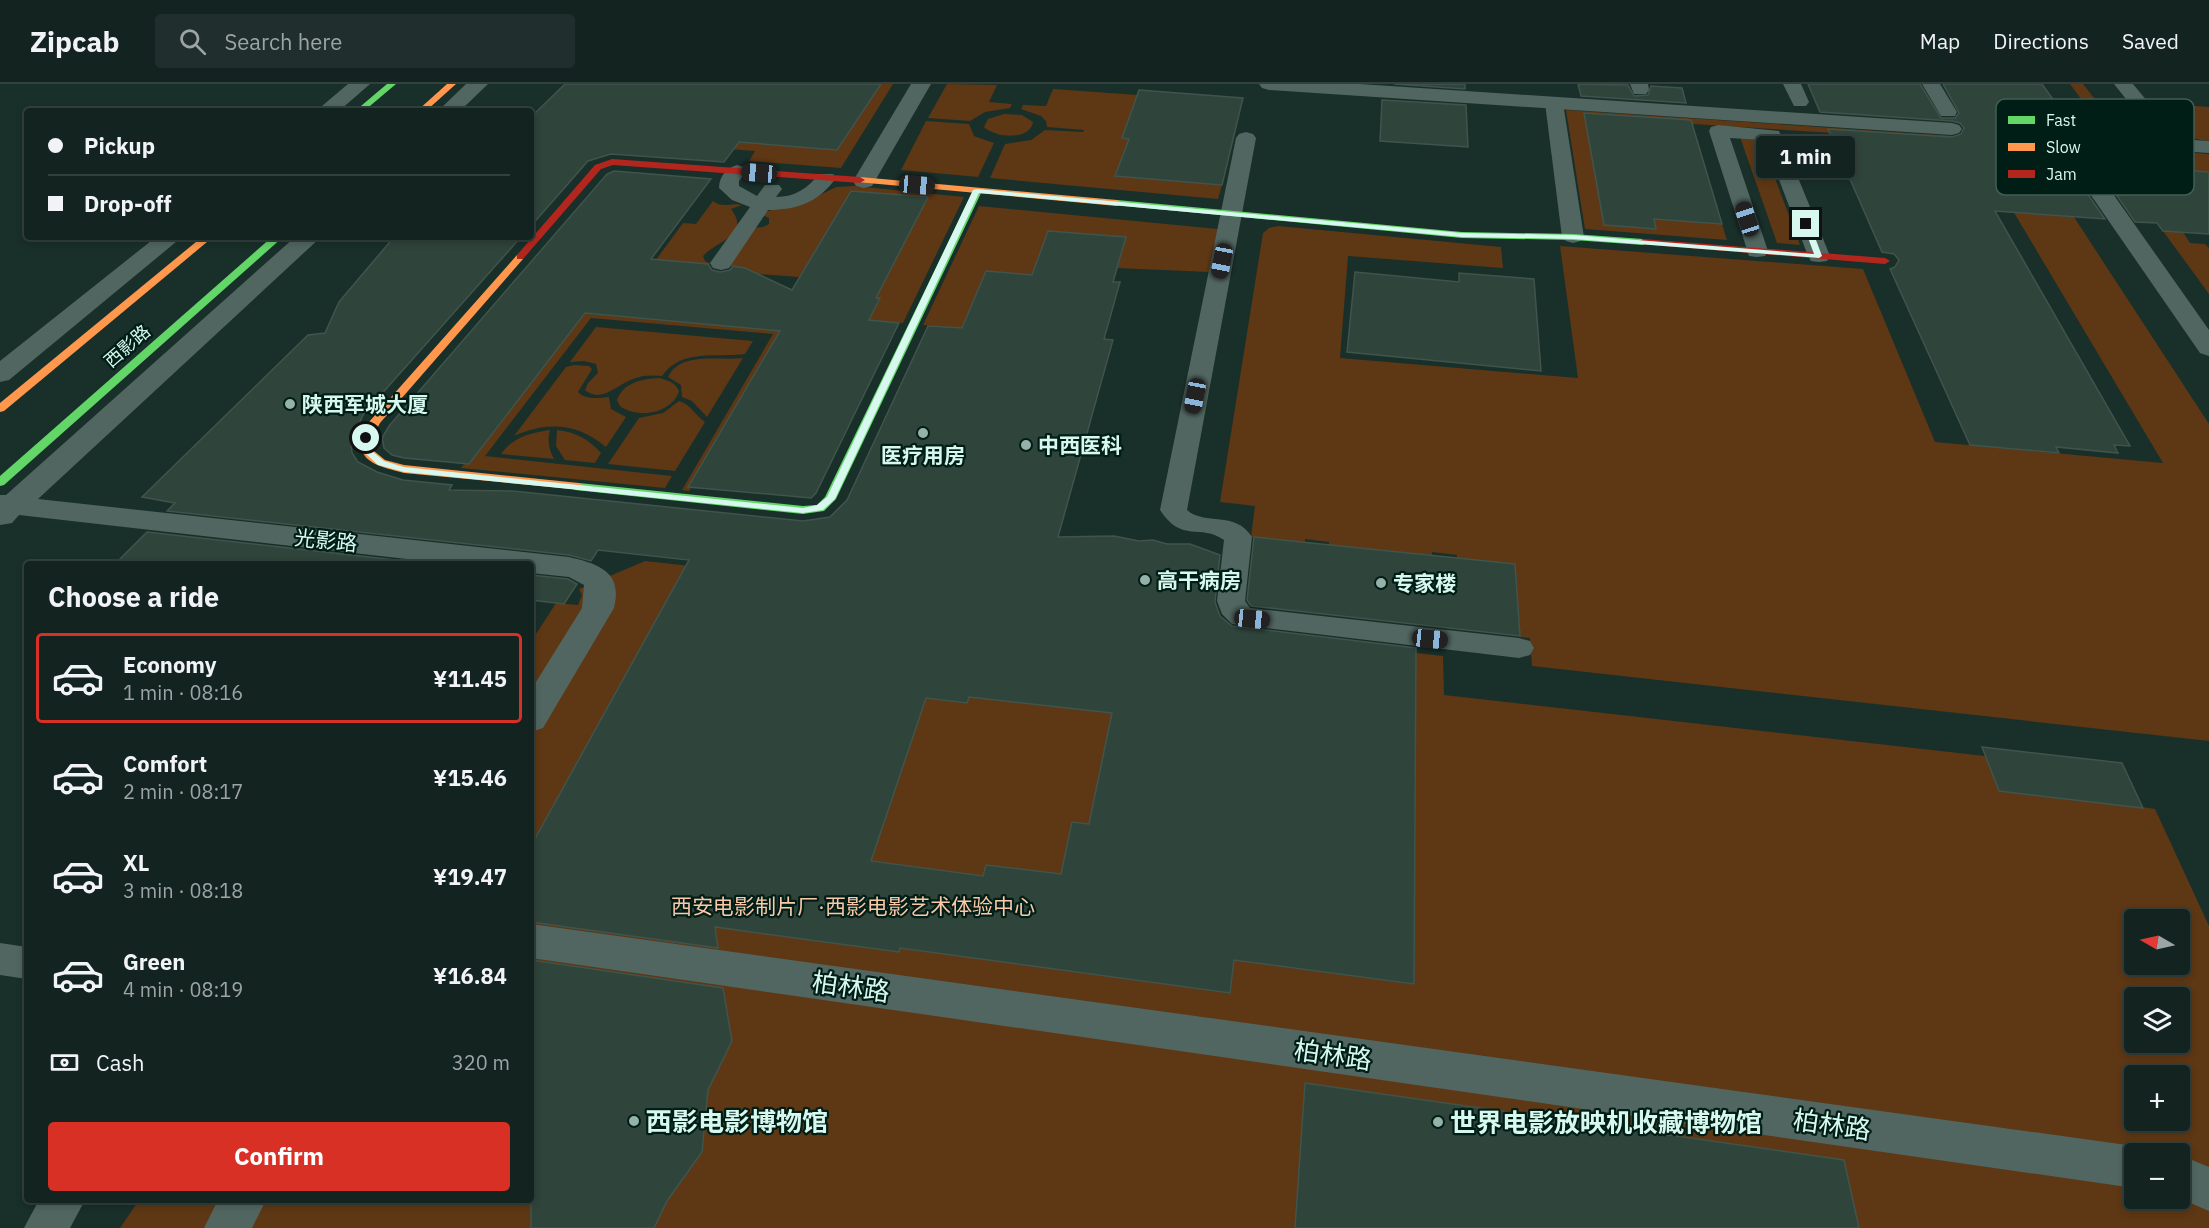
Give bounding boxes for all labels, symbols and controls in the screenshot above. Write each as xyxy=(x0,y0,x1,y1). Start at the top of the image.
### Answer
search box xyxy=(155,14,575,68)
text: Zipcab xyxy=(30,23,119,60)
icon: search xyxy=(176,25,209,58)
text: Search here xyxy=(224,27,342,56)
text: Map xyxy=(1920,27,1960,55)
text: Directions xyxy=(1993,27,2089,55)
text: Saved xyxy=(2122,27,2179,55)
legend xyxy=(1996,99,2194,195)
text: Fast xyxy=(2046,110,2076,130)
text: Pickup xyxy=(84,131,155,160)
callout: 1 min xyxy=(1756,137,1856,179)
text: Slow xyxy=(2046,137,2081,157)
text: 1 min xyxy=(1779,143,1832,170)
car xyxy=(740,162,778,184)
text: Jam xyxy=(2046,164,2077,184)
car xyxy=(898,174,936,196)
text: Drop-off xyxy=(84,189,171,218)
car xyxy=(1733,199,1761,239)
route end xyxy=(1792,210,1819,237)
car xyxy=(1210,242,1234,280)
street label: 西影路 xyxy=(99,320,155,372)
car xyxy=(1183,377,1207,415)
place label: 陕西军城大厦 xyxy=(302,390,428,418)
marker: 陕西军城大厦 xyxy=(283,397,297,411)
route start xyxy=(352,424,379,451)
marker: 医疗用房 xyxy=(916,426,930,440)
place label: 中西医科 xyxy=(1038,431,1122,459)
marker: 中西医科 xyxy=(1019,438,1033,452)
place label: 医疗用房 xyxy=(881,441,965,469)
street label: 光影路 xyxy=(293,523,359,557)
place label: 高干病房 xyxy=(1157,566,1241,594)
place label: 专家楼 xyxy=(1393,569,1456,597)
marker: 高干病房 xyxy=(1138,573,1152,587)
marker: 专家楼 xyxy=(1374,576,1388,590)
text: Choose a ride xyxy=(48,579,219,614)
car xyxy=(1233,608,1271,630)
car xyxy=(1411,628,1449,650)
text: Economy xyxy=(123,650,217,679)
icon: car xyxy=(51,651,105,705)
text: ¥11.45 xyxy=(433,664,507,693)
text: 1 min · 08:16 xyxy=(123,679,243,706)
text: Comfort xyxy=(123,749,207,778)
icon: car xyxy=(51,750,105,804)
text: ¥15.46 xyxy=(433,763,507,792)
text: 2 min · 08:17 xyxy=(123,778,243,805)
text: XL xyxy=(123,848,149,877)
icon: car xyxy=(51,849,105,903)
text: ¥19.47 xyxy=(433,862,507,891)
text: 3 min · 08:18 xyxy=(123,877,243,904)
park label: 西安电影制片厂·西影电影艺术体验中心 xyxy=(671,892,1035,920)
north arrow xyxy=(2124,909,2190,975)
map controls xyxy=(2124,909,2190,1209)
text: Green xyxy=(123,947,185,976)
icon: car xyxy=(51,948,105,1002)
text: ¥16.84 xyxy=(433,961,507,990)
street label: 柏林路 xyxy=(810,964,892,1008)
text: 4 min · 08:19 xyxy=(123,976,243,1003)
button: layers xyxy=(2124,987,2190,1053)
street label: 柏林路 xyxy=(1292,1032,1374,1076)
icon: cash xyxy=(48,1046,81,1079)
text: Cash xyxy=(96,1048,145,1077)
text: 320 m xyxy=(452,1049,510,1076)
button: + xyxy=(2124,1065,2190,1131)
street label: 柏林路 xyxy=(1791,1102,1873,1146)
place label: 西影电影博物馆 xyxy=(646,1104,828,1138)
place label: 世界电影放映机收藏博物馆 xyxy=(1450,1105,1762,1139)
marker: 西影电影博物馆 xyxy=(627,1114,641,1128)
marker: 世界电影放映机收藏博物馆 xyxy=(1431,1115,1445,1129)
button: Confirm xyxy=(48,1122,510,1191)
button: − xyxy=(2124,1143,2190,1209)

